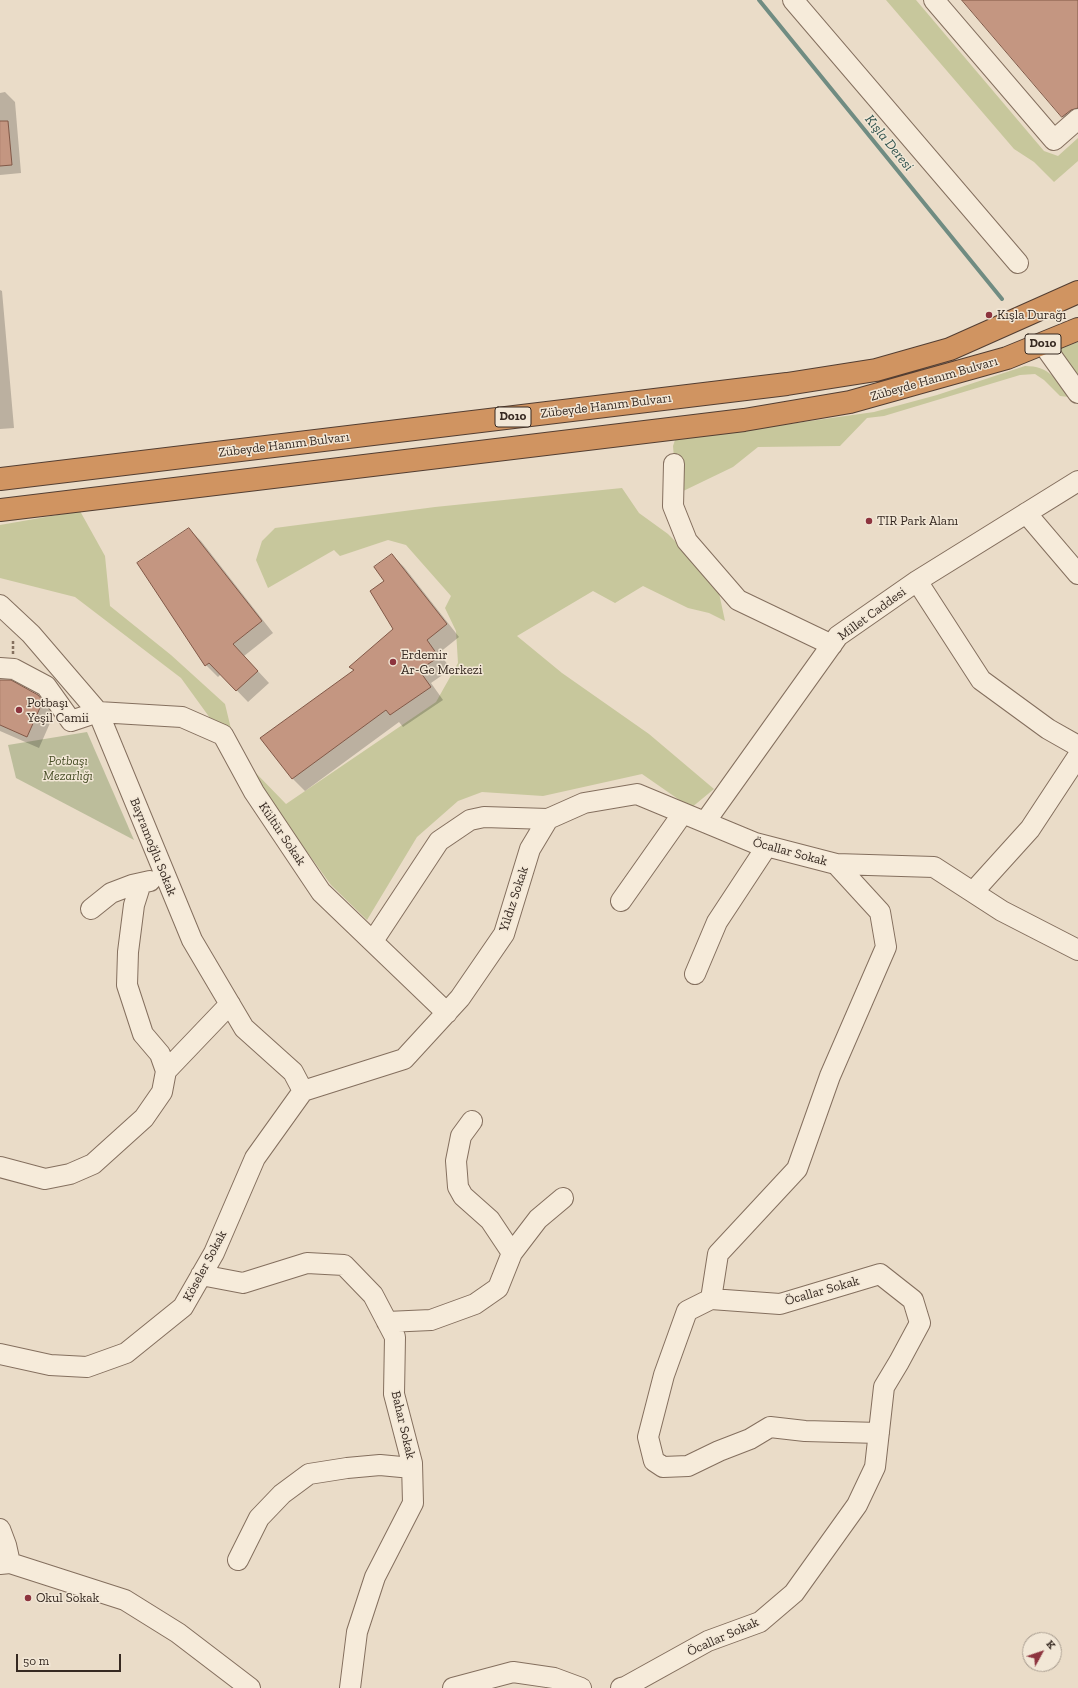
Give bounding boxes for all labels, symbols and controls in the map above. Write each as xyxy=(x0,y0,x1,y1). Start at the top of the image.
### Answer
water label: Kışla Deresi xyxy=(861,111,917,175)
place label: Kışla Durağı xyxy=(997,307,1066,323)
marker: Kışla Durağı xyxy=(984,310,994,320)
road number: D010 xyxy=(1025,334,1061,354)
street label: Zübeyde Hanım Bulvarı xyxy=(868,353,1000,405)
street label: Zübeyde Hanım Bulvarı xyxy=(540,390,672,422)
road number: D010 xyxy=(495,407,531,427)
street label: Zübeyde Hanım Bulvarı xyxy=(218,429,350,461)
place label: TIR Park Alanı xyxy=(877,513,958,529)
marker: TIR Park Alanı xyxy=(864,516,874,526)
street label: Millet Caddesi xyxy=(835,584,909,644)
place label: Erdemir Ar-Ge Merkezi xyxy=(401,647,482,678)
marker: Erdemir Ar-Ge Merkezi xyxy=(388,657,398,667)
place label: Potbaşı Yeşil Camii xyxy=(27,695,89,726)
marker: Potbaşı Yeşil Camii xyxy=(14,705,24,715)
park label: Potbaşı Mezarlığı xyxy=(43,753,93,784)
street label: Bayramoğlu Sokak xyxy=(126,796,180,898)
street label: Kültür Sokak xyxy=(255,799,309,869)
street label: Öcallar Sokak xyxy=(751,835,829,869)
street label: Yıldız Sokak xyxy=(496,864,532,934)
street label: Köseler Sokak xyxy=(180,1228,230,1304)
street label: Öcallar Sokak xyxy=(783,1273,861,1309)
street label: Bahar Sokak xyxy=(388,1389,418,1461)
place label: Okul Sokak xyxy=(36,1590,99,1606)
marker: Okul Sokak xyxy=(23,1593,33,1603)
street label: Öcallar Sokak xyxy=(685,1614,761,1660)
north arrow xyxy=(1022,1632,1062,1672)
text: K xyxy=(1043,1638,1058,1652)
scale bar xyxy=(18,1646,123,1672)
text: 50 m xyxy=(23,1654,49,1668)

